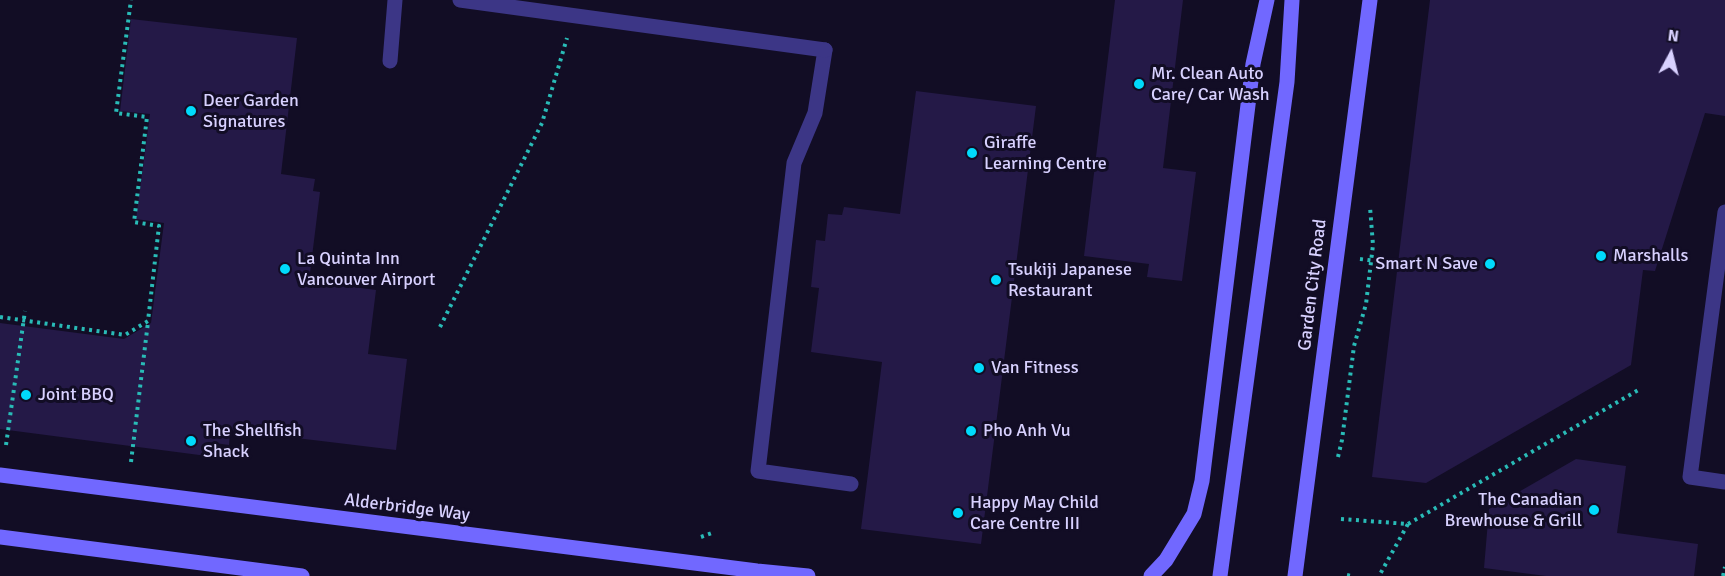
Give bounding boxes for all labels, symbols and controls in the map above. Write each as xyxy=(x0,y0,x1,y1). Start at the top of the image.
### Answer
north arrow xyxy=(1641,24,1701,84)
text: N xyxy=(1666,26,1680,47)
place label: Mr. Clean Auto Care/ Car Wash xyxy=(1151,63,1270,106)
marker: Mr. Clean Auto Care/ Car Wash xyxy=(1132,77,1146,91)
place label: Deer Garden Signatures xyxy=(203,90,299,132)
marker: Deer Garden Signatures xyxy=(184,104,198,118)
place label: Giraffe Learning Centre xyxy=(984,132,1107,174)
marker: Giraffe Learning Centre xyxy=(965,146,979,160)
street label: Garden City Road xyxy=(1294,218,1332,352)
place label: Marshalls xyxy=(1613,245,1688,267)
place label: La Quinta Inn Vancouver Airport xyxy=(297,248,435,290)
marker: Marshalls xyxy=(1594,249,1608,263)
place label: Smart N Save xyxy=(1375,253,1478,275)
marker: Smart N Save xyxy=(1483,257,1497,271)
place label: Tsukiji Japanese Restaurant xyxy=(1008,259,1132,302)
marker: La Quinta Inn Vancouver Airport xyxy=(278,262,292,276)
marker: Tsukiji Japanese Restaurant xyxy=(989,273,1003,287)
place label: Van Fitness xyxy=(991,357,1079,379)
marker: Van Fitness xyxy=(972,361,986,375)
place label: Joint BBQ xyxy=(38,384,114,406)
marker: Joint BBQ xyxy=(19,388,33,402)
place label: The Shellfish Shack xyxy=(203,420,302,462)
place label: Pho Anh Vu xyxy=(983,420,1071,442)
marker: Pho Anh Vu xyxy=(964,424,978,438)
marker: The Shellfish Shack xyxy=(184,434,198,448)
place label: The Canadian Brewhouse & Grill xyxy=(1445,489,1582,532)
street label: Alderbridge Way xyxy=(343,490,471,526)
place label: Happy May Child Care Centre III xyxy=(970,492,1099,534)
marker: The Canadian Brewhouse & Grill xyxy=(1587,503,1601,517)
marker: Happy May Child Care Centre III xyxy=(951,506,965,520)

